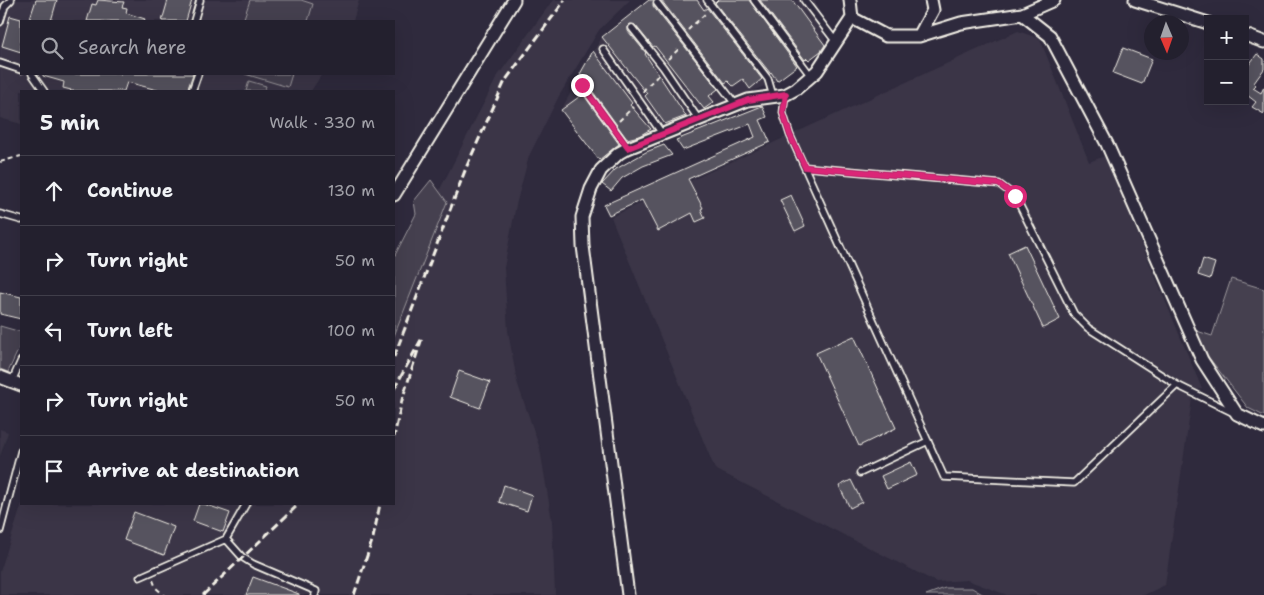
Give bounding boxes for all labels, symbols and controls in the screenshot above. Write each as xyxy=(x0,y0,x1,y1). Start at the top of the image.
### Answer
north arrow xyxy=(1144,15,1189,60)
map controls xyxy=(1204,15,1249,105)
button: + xyxy=(1204,15,1249,60)
search box xyxy=(20,20,395,75)
icon: search xyxy=(38,34,66,62)
text: Search here xyxy=(78,35,187,60)
button: − xyxy=(1204,60,1249,105)
route end xyxy=(571,74,594,97)
text: 5 min xyxy=(40,109,100,137)
text: Walk · 330 m xyxy=(269,112,375,133)
icon: ahead xyxy=(40,177,68,205)
text: Continue xyxy=(87,178,173,203)
text: 130 m xyxy=(328,180,375,201)
route start xyxy=(1004,185,1027,208)
icon: right xyxy=(40,247,68,275)
text: Turn right xyxy=(87,248,188,273)
text: 50 m xyxy=(335,250,375,271)
icon: left xyxy=(40,317,68,345)
text: Turn left xyxy=(87,318,173,343)
text: 100 m xyxy=(327,320,375,341)
icon: right xyxy=(40,387,68,415)
text: Turn right xyxy=(87,388,188,413)
text: 50 m xyxy=(335,390,375,411)
icon: arrive xyxy=(40,457,68,485)
text: Arrive at destination xyxy=(87,458,299,483)

